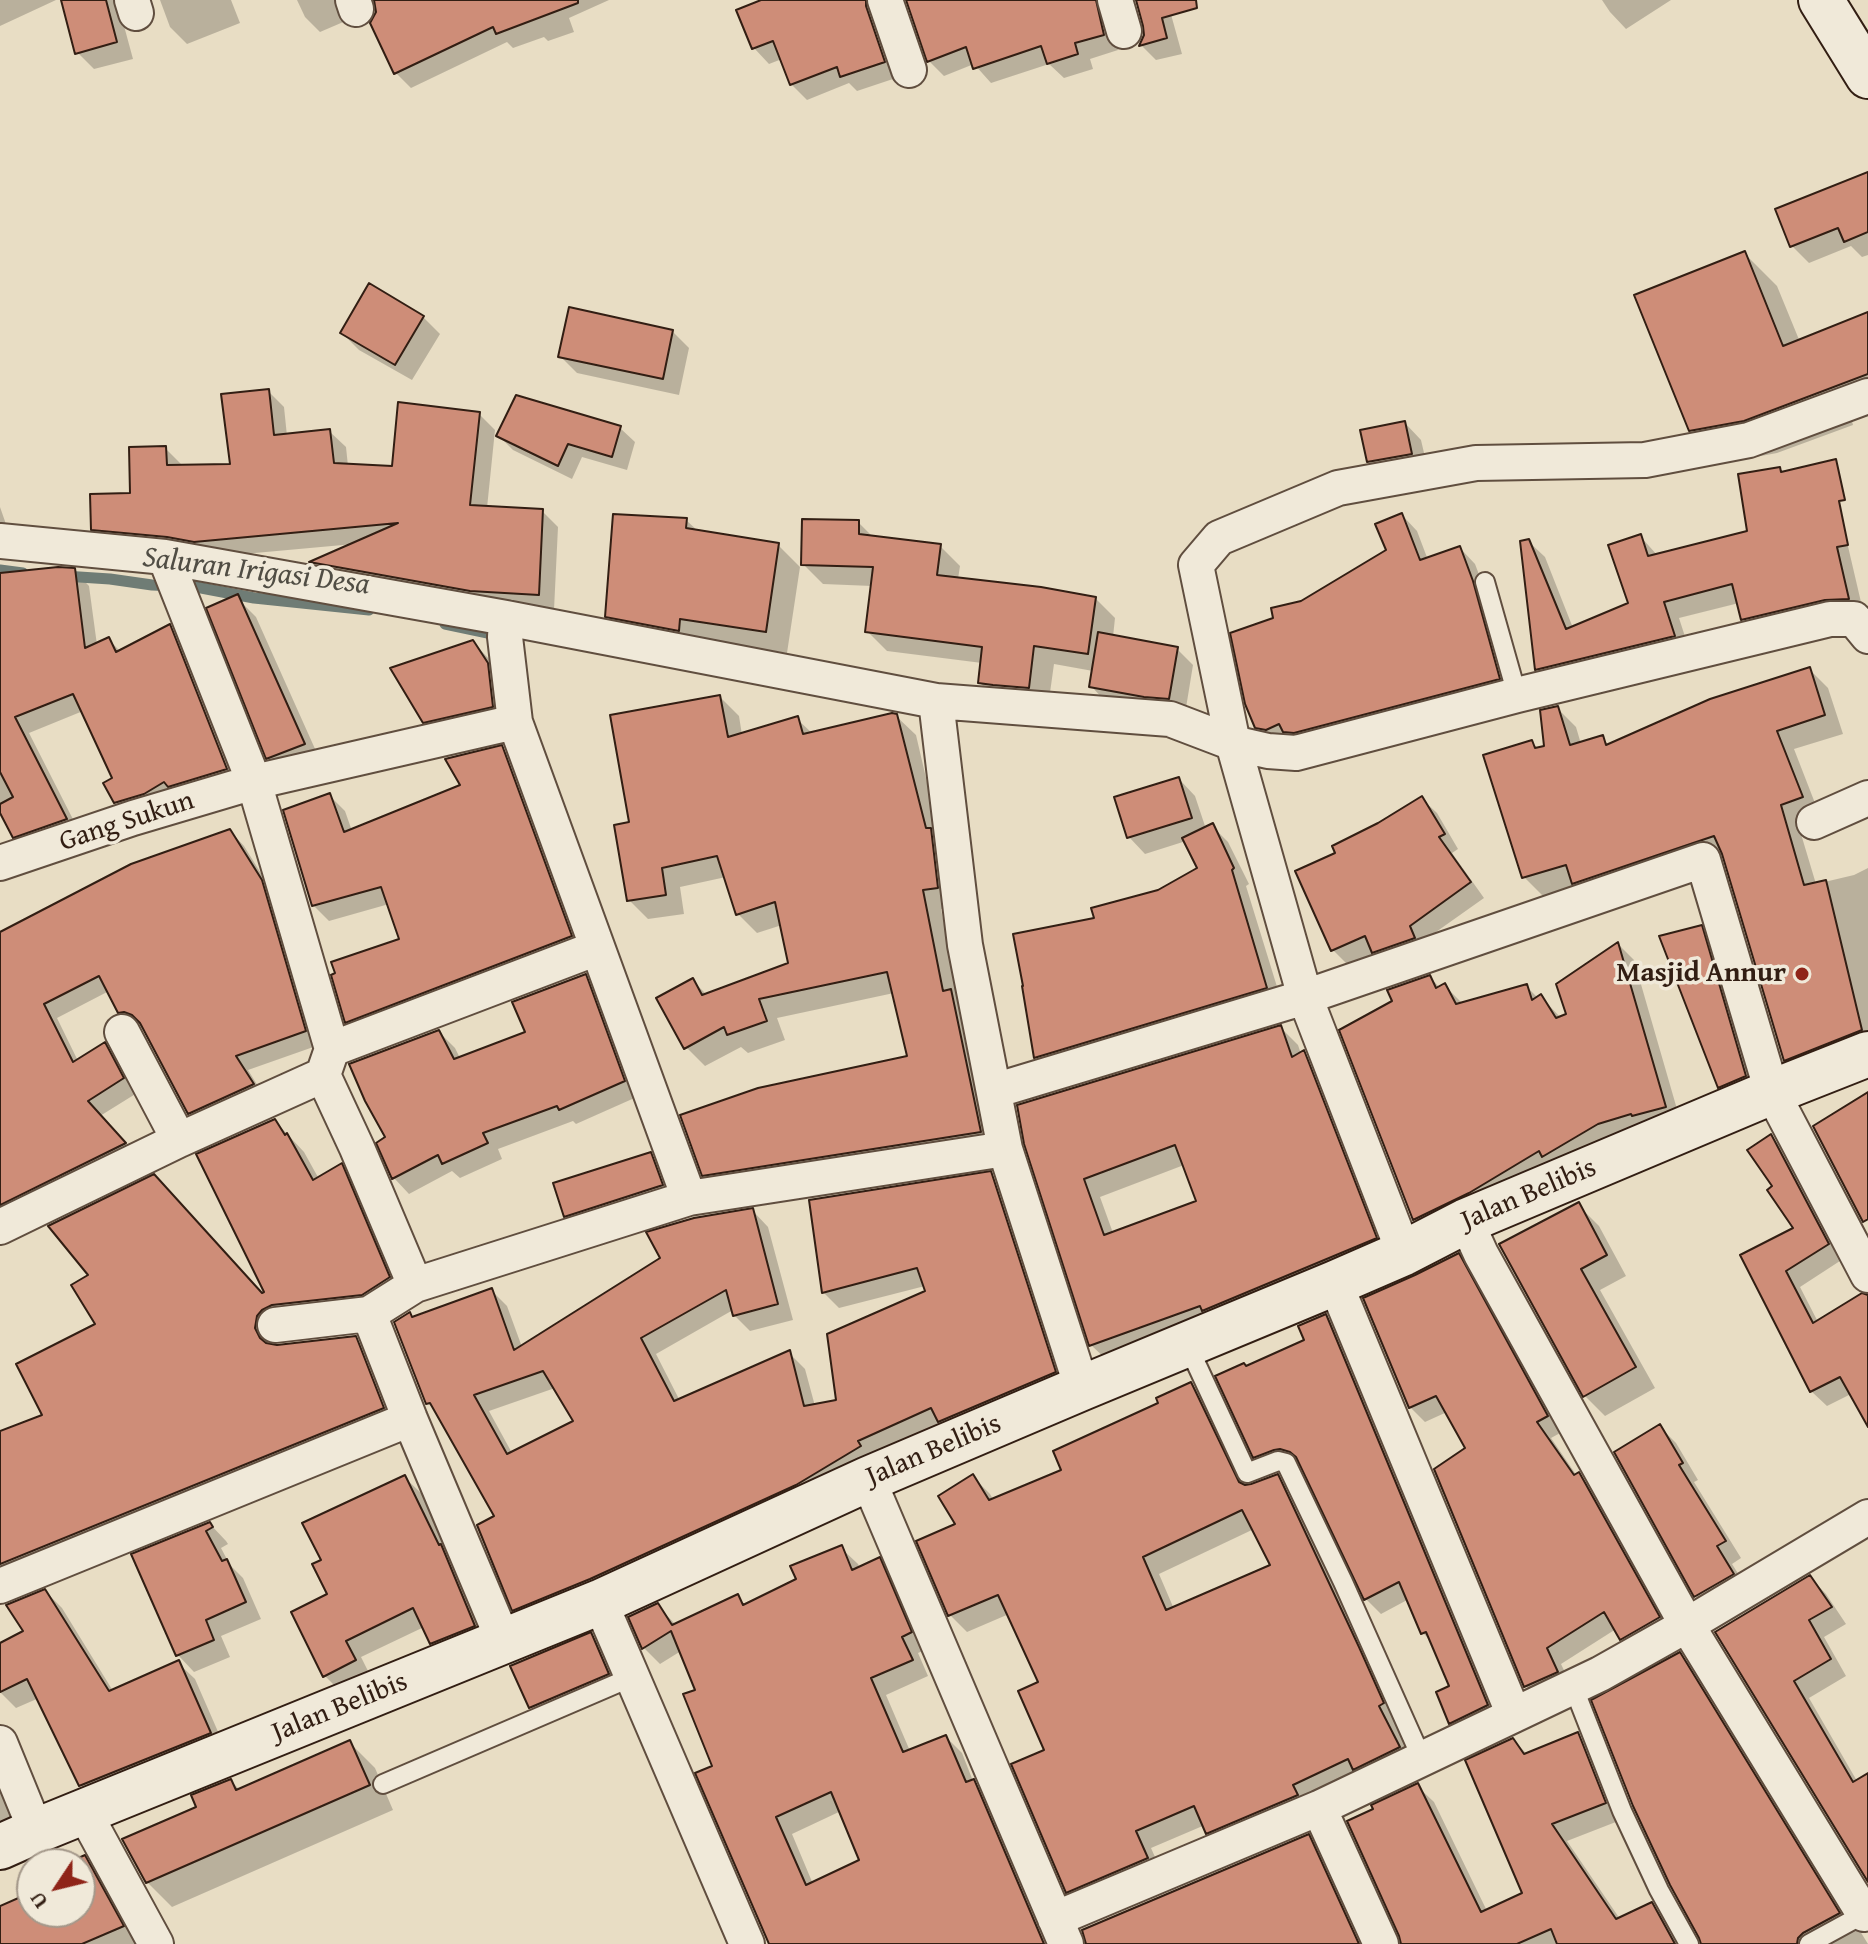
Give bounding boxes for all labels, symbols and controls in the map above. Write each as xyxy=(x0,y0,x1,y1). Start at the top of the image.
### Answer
water label: Saluran Irigasi Desa xyxy=(141,540,371,604)
street label: Gang Sukun xyxy=(55,784,199,860)
place label: Masjid Annur xyxy=(1616,957,1786,991)
marker: Masjid Annur xyxy=(1793,965,1811,983)
street label: Jalan Belibis xyxy=(1457,1152,1601,1238)
street label: Jalan Belibis xyxy=(862,1408,1006,1494)
street label: Jalan Belibis xyxy=(267,1666,413,1750)
north arrow xyxy=(16,1848,96,1928)
text: U xyxy=(21,1885,55,1916)

